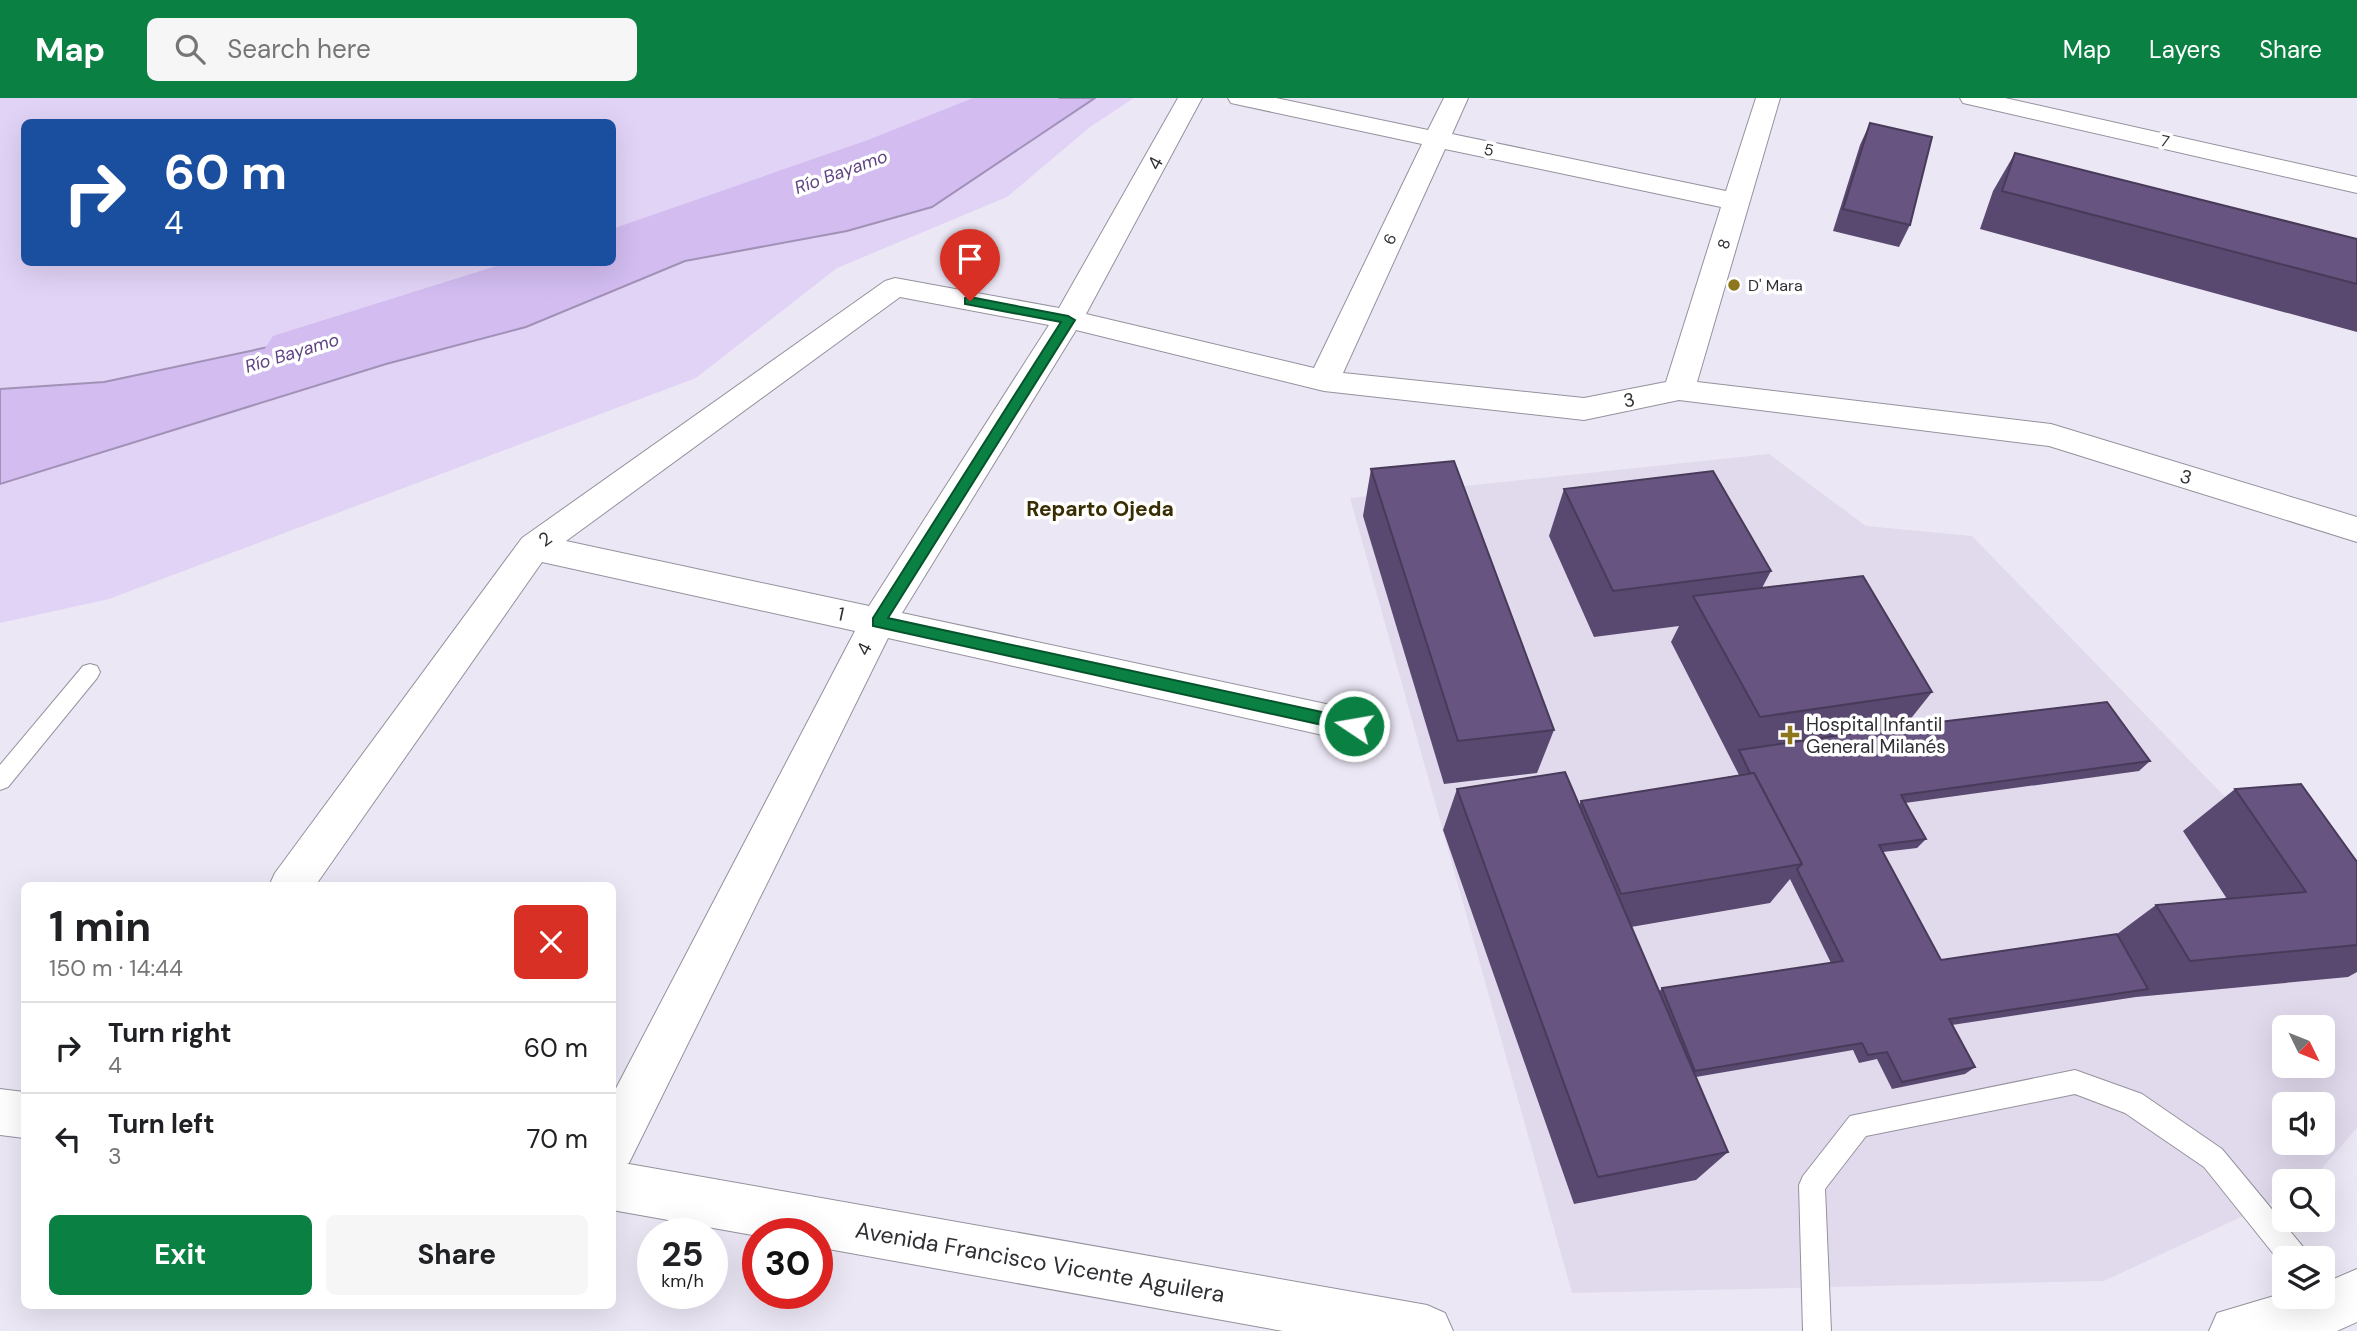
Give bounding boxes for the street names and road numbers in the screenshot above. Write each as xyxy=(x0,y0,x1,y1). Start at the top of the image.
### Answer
street label: 7 xyxy=(2158,130,2172,152)
street label: 5 xyxy=(1482,139,1496,161)
street label: 4 xyxy=(1141,152,1169,174)
street label: 6 xyxy=(1378,230,1402,248)
street label: 8 xyxy=(1713,236,1735,252)
street label: 3 xyxy=(1621,387,1637,413)
street label: 3 xyxy=(2177,463,2195,491)
street label: 2 xyxy=(533,526,557,552)
street label: 1 xyxy=(835,601,847,627)
street label: 4 xyxy=(850,638,878,660)
street label: Avenida Francisco Vicente Aguilera xyxy=(853,1215,1227,1309)

